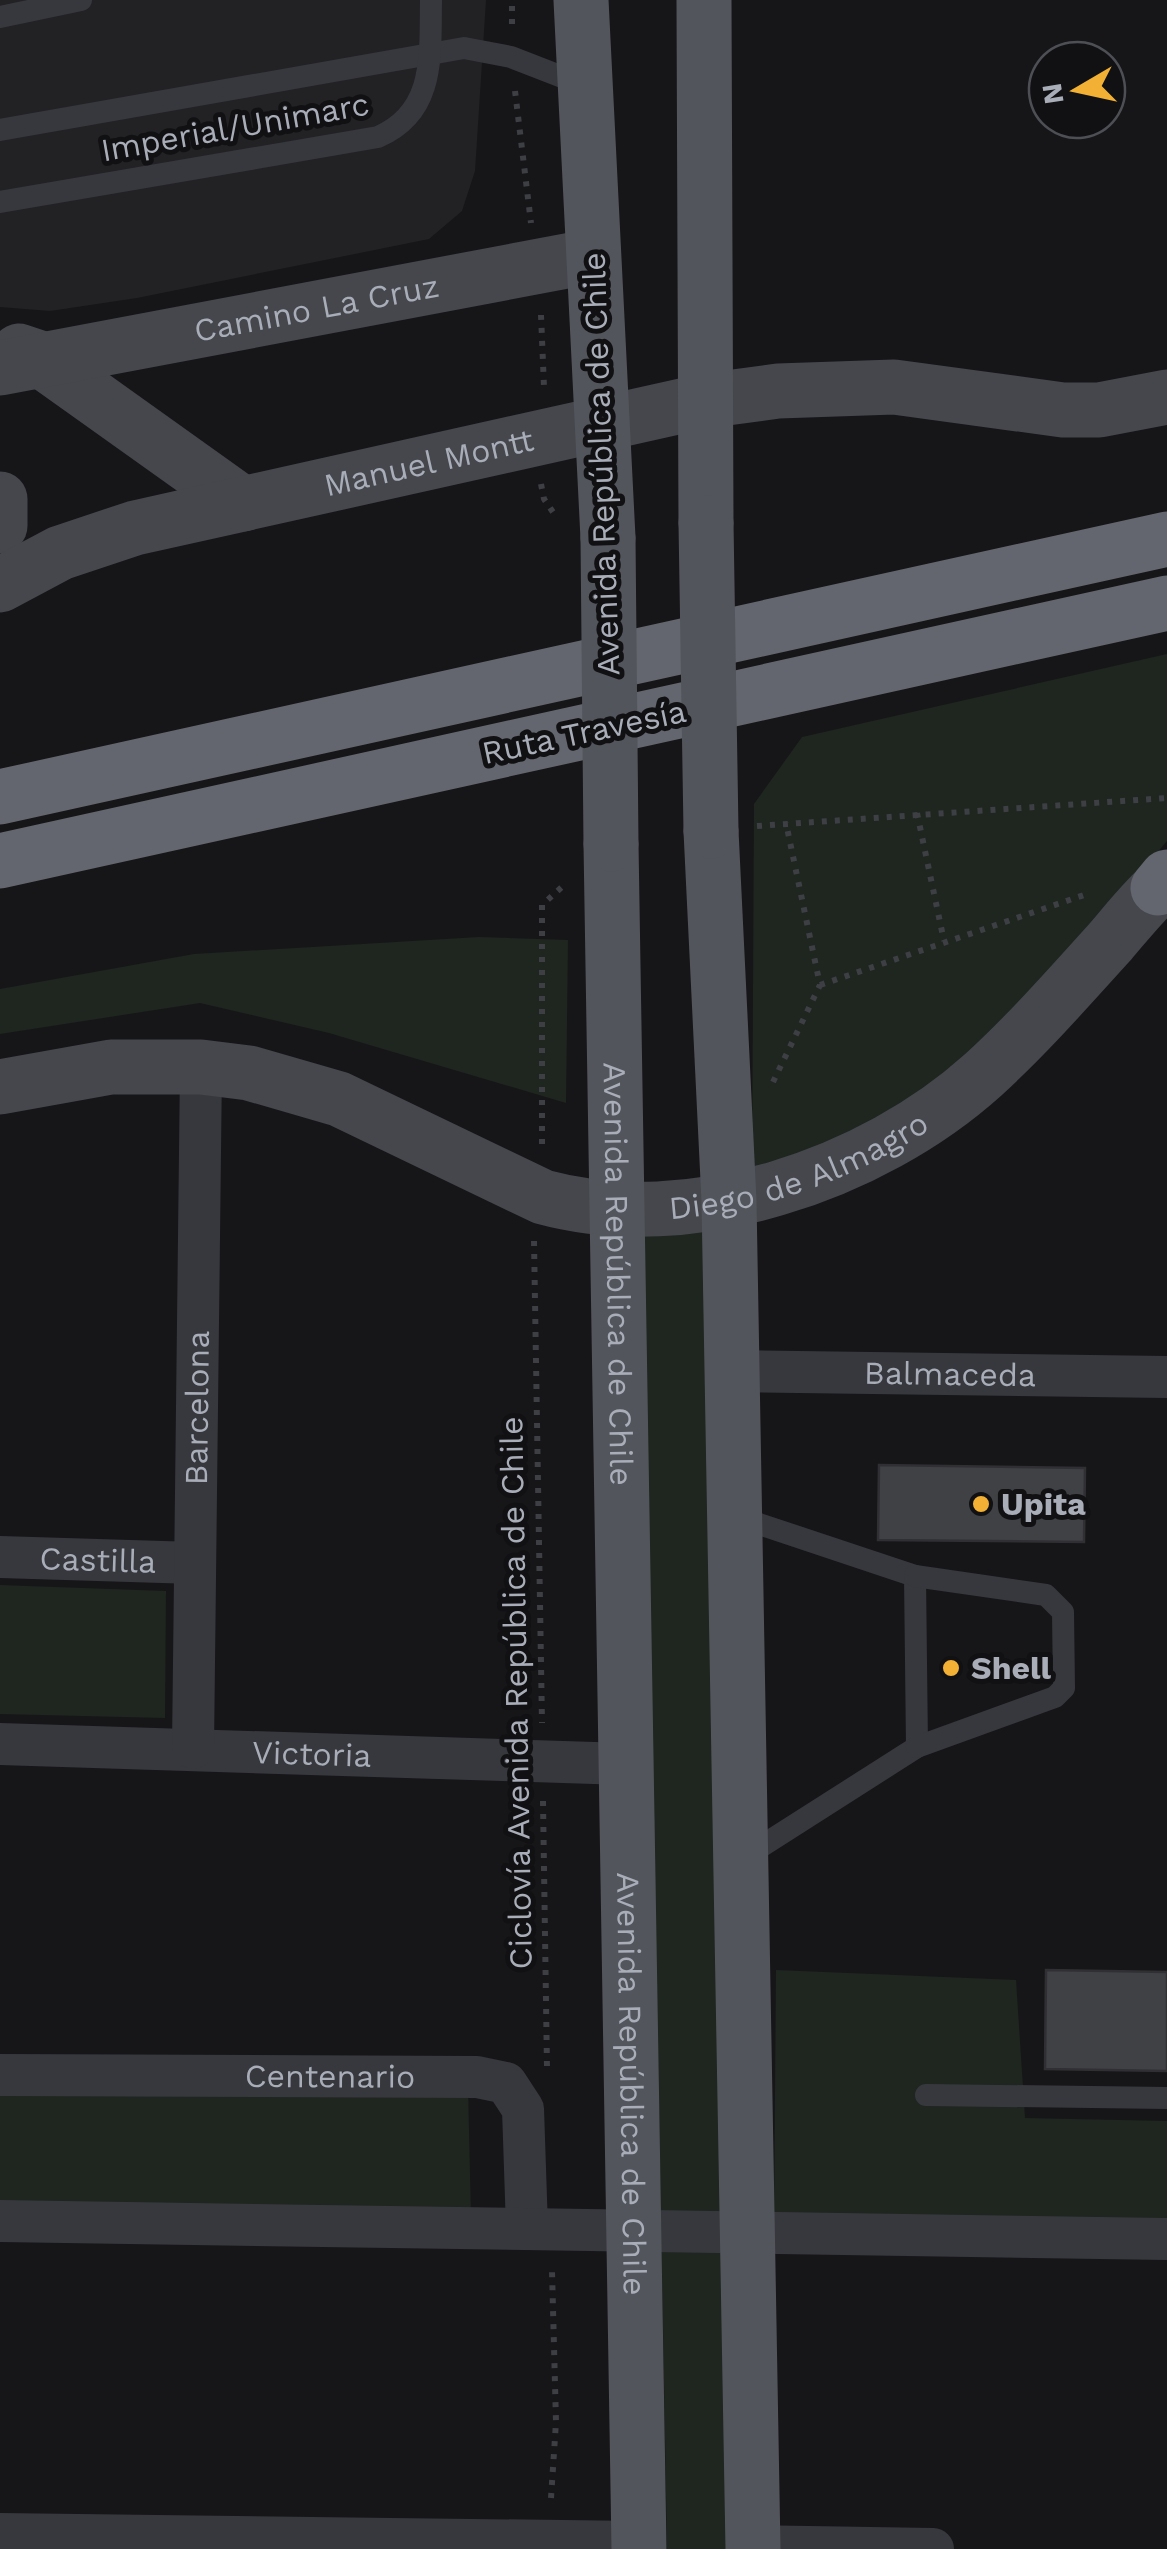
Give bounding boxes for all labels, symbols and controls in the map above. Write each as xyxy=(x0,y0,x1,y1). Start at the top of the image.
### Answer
north arrow xyxy=(1027,40,1127,140)
text: N xyxy=(1035,81,1071,107)
street label: Imperial/Unimarc xyxy=(98,85,372,169)
street label: Avenida República de Chile xyxy=(575,252,627,676)
street label: Camino La Cruz xyxy=(191,267,442,350)
street label: Manuel Montt xyxy=(320,421,537,504)
street label: Ruta Travesía xyxy=(479,692,689,772)
street label: Avenida República de Chile xyxy=(596,1062,641,1486)
street label: Diego de Almagro xyxy=(667,1104,935,1227)
street label: Barcelona xyxy=(177,1330,217,1486)
street label: Balmaceda xyxy=(864,1354,1036,1394)
street label: Ciclovía Avenida República de Chile xyxy=(492,1416,540,1970)
place label: Upita xyxy=(1001,1485,1086,1523)
marker: Upita xyxy=(970,1493,992,1515)
street label: Castilla xyxy=(39,1539,157,1581)
place label: Shell xyxy=(971,1649,1051,1687)
marker: Shell xyxy=(940,1657,962,1679)
street label: Victoria xyxy=(252,1733,372,1775)
street label: Avenida República de Chile xyxy=(609,1872,654,2296)
street label: Centenario xyxy=(245,2057,415,2096)

